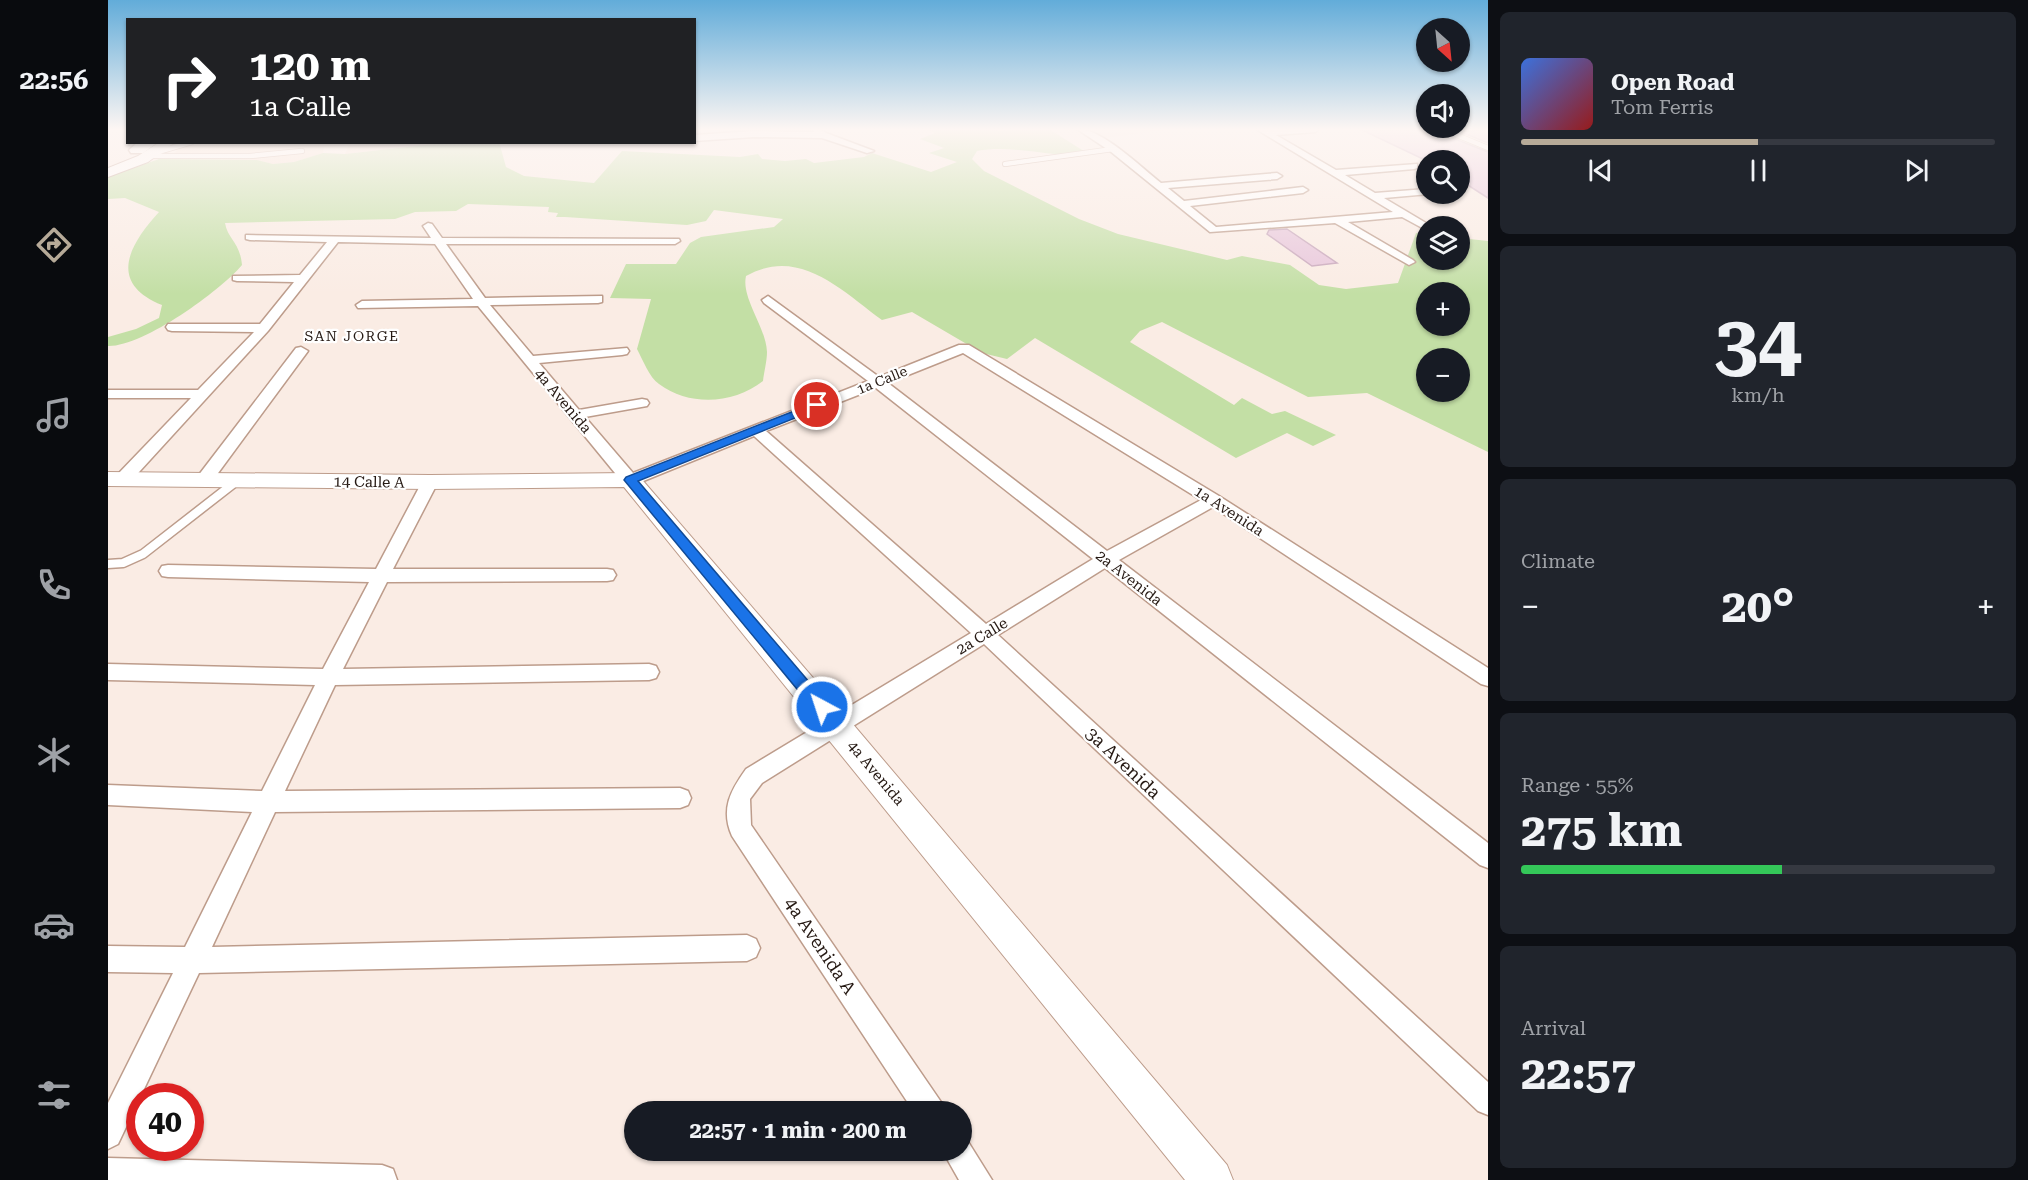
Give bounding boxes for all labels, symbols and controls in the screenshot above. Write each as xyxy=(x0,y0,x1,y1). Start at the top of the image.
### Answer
north arrow xyxy=(1416,18,1470,72)
map controls xyxy=(1416,18,1470,402)
text: 120 m xyxy=(249,41,371,90)
icon: right xyxy=(150,42,228,120)
text: 22:56 xyxy=(20,64,88,96)
text: Open Road xyxy=(1611,70,1734,95)
button: sound xyxy=(1416,84,1470,138)
text: 1a Calle xyxy=(249,91,351,123)
text: Tom Ferris xyxy=(1611,95,1713,119)
button: search xyxy=(1416,150,1470,204)
icon: previous xyxy=(1584,154,1617,187)
icon: pause xyxy=(1742,154,1775,187)
icon: next xyxy=(1900,154,1933,187)
button: layers xyxy=(1416,216,1470,270)
icon: directions xyxy=(33,224,75,266)
button: + xyxy=(1416,282,1470,336)
text: 34 xyxy=(1714,298,1802,389)
district label: SAN JORGE xyxy=(304,328,400,344)
button: − xyxy=(1416,348,1470,402)
street label: 1a Calle xyxy=(854,363,910,397)
street label: 4a Avenida xyxy=(531,365,595,437)
pin xyxy=(791,379,842,430)
text: km/h xyxy=(1731,383,1785,407)
icon: arrive xyxy=(800,388,833,421)
icon: music xyxy=(33,394,75,436)
street label: 14 Calle A xyxy=(333,472,405,492)
street label: 1a Avenida xyxy=(1191,482,1267,540)
street label: 2a Avenida xyxy=(1092,547,1166,609)
text: Climate xyxy=(1521,549,1595,573)
icon: phone xyxy=(33,564,75,606)
text: 20° xyxy=(1722,580,1794,633)
text: − xyxy=(1521,587,1539,626)
text: + xyxy=(1977,587,1995,626)
street label: 2a Calle xyxy=(953,614,1011,658)
position arrow xyxy=(790,675,854,739)
street label: 3a Avenida xyxy=(1081,723,1165,803)
icon: climate xyxy=(33,734,75,776)
street label: 4a Avenida xyxy=(844,737,908,809)
text: Range · 55% xyxy=(1521,773,1633,797)
text: 275 km xyxy=(1521,804,1682,857)
street label: 4a Avenida A xyxy=(780,893,861,998)
icon: car xyxy=(33,904,75,946)
text: Arrival xyxy=(1521,1016,1586,1040)
text: 22:57 xyxy=(1521,1047,1636,1100)
icon: filters xyxy=(33,1074,75,1116)
speed limit sign: 40 xyxy=(126,1083,204,1161)
text: 22:57 · 1 min · 200 m xyxy=(689,1118,907,1143)

